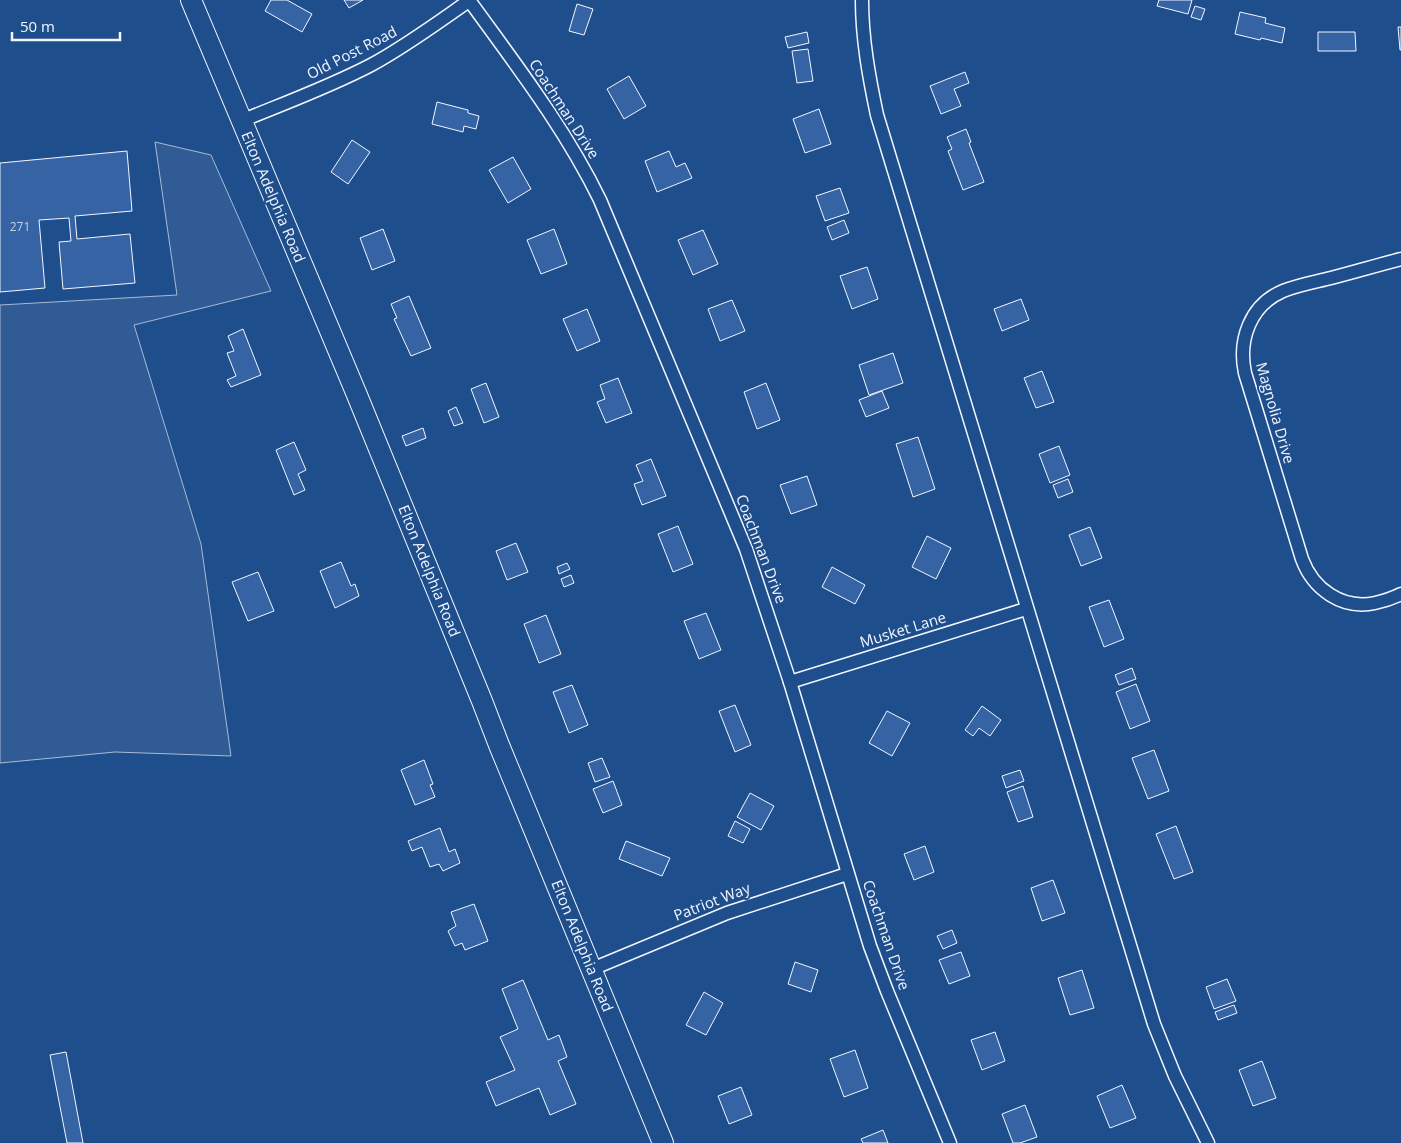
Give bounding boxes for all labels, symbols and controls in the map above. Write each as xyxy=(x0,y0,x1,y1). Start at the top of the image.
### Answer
scale bar xyxy=(12,10,120,42)
text: 50 m xyxy=(20,16,55,36)
street label: Old Post Road xyxy=(303,21,400,83)
street label: Coachman Drive xyxy=(525,55,605,162)
street label: Elton Adelphia Road xyxy=(237,128,311,265)
house number: 271 xyxy=(10,218,30,235)
street label: Magnolia Drive xyxy=(1252,360,1300,466)
street label: Coachman Drive xyxy=(732,491,792,606)
street label: Elton Adelphia Road xyxy=(394,502,466,640)
street label: Musket Lane xyxy=(857,606,948,652)
street label: Elton Adelphia Road xyxy=(547,877,619,1015)
street label: Patriot Way xyxy=(670,877,753,925)
street label: Coachman Drive xyxy=(859,877,915,992)

